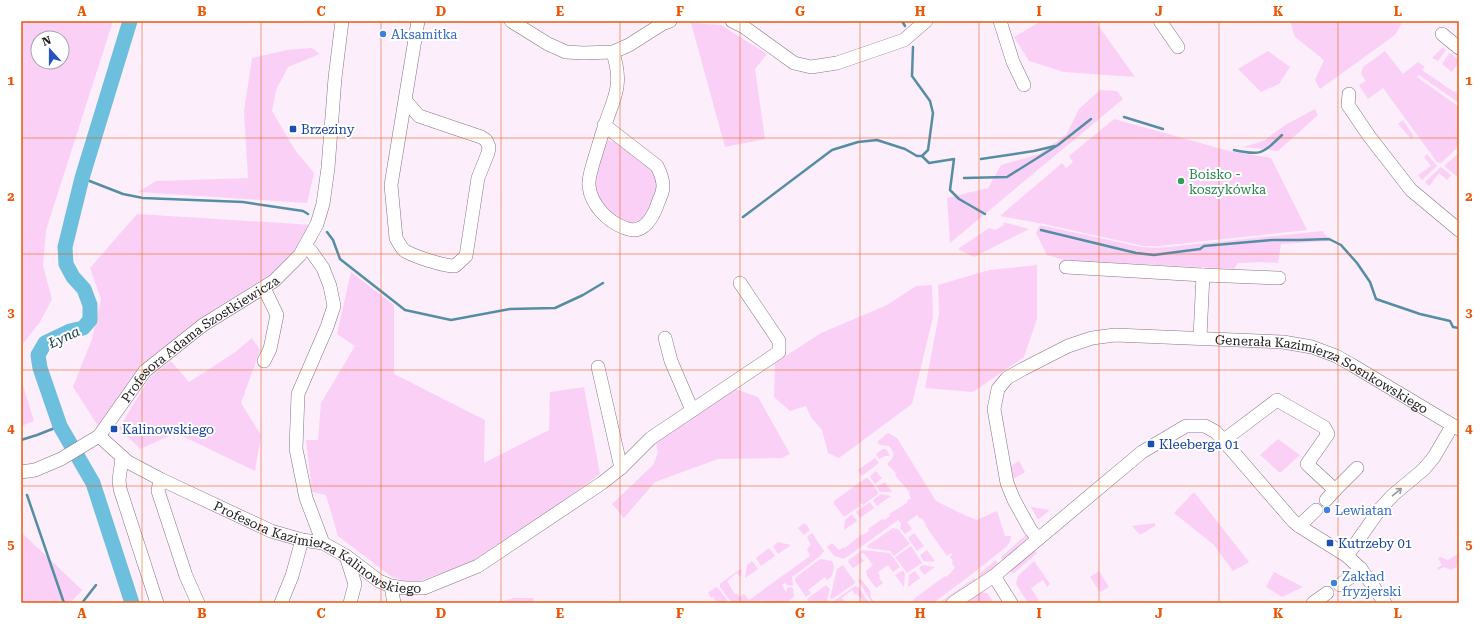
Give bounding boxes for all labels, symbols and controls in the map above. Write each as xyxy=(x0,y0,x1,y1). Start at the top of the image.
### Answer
text: A xyxy=(77,4,87,19)
text: B xyxy=(197,4,207,19)
text: C xyxy=(316,4,326,19)
text: D xyxy=(436,4,446,19)
text: E xyxy=(556,4,564,19)
text: F xyxy=(676,4,684,19)
text: G xyxy=(795,4,805,19)
text: H xyxy=(915,4,926,19)
text: I xyxy=(1036,4,1042,19)
text: J xyxy=(1155,4,1163,19)
text: K xyxy=(1273,4,1284,19)
text: L xyxy=(1394,4,1402,19)
place label: Aksamitka xyxy=(391,27,457,42)
marker: Aksamitka xyxy=(378,29,388,39)
north arrow xyxy=(30,30,70,70)
text: N xyxy=(40,33,53,49)
text: 1 xyxy=(7,73,15,88)
text: 1 xyxy=(1465,73,1473,88)
place label: Brzeziny xyxy=(301,122,355,137)
marker: Brzeziny xyxy=(288,124,298,134)
place label: Boisko - koszykówka xyxy=(1189,167,1266,197)
marker: Boisko - koszykówka xyxy=(1176,176,1186,186)
text: 2 xyxy=(7,189,15,204)
text: 2 xyxy=(1465,189,1473,204)
street label: Profesora Adama Szostkiewicza xyxy=(118,273,283,405)
text: 3 xyxy=(7,305,15,320)
text: 3 xyxy=(1465,305,1473,320)
water label: Łyna xyxy=(45,323,82,352)
street label: Generała Kazimierza Sosnkowskiego xyxy=(1215,332,1431,417)
text: 4 xyxy=(7,421,15,436)
text: 4 xyxy=(1465,421,1473,436)
place label: Kalinowskiego xyxy=(122,422,214,437)
marker: Kalinowskiego xyxy=(109,424,119,434)
place label: Kleeberga 01 xyxy=(1159,437,1239,452)
marker: Kleeberga 01 xyxy=(1146,439,1156,449)
one-way arrow xyxy=(1391,488,1402,497)
street label: Profesora Kazimierza Kalinowskiego xyxy=(211,498,421,596)
place label: Lewiatan xyxy=(1335,503,1393,518)
marker: Lewiatan xyxy=(1322,505,1332,515)
place label: Kutrzeby 01 xyxy=(1338,536,1412,551)
text: 5 xyxy=(7,537,15,552)
text: 5 xyxy=(1465,537,1473,552)
marker: Kutrzeby 01 xyxy=(1325,538,1335,548)
place label: Zakład fryzjerski xyxy=(1342,569,1401,599)
marker: Zakład fryzjerski xyxy=(1329,578,1339,588)
text: A xyxy=(77,606,87,621)
text: B xyxy=(197,606,207,621)
text: C xyxy=(316,606,326,621)
text: D xyxy=(436,606,446,621)
text: E xyxy=(556,606,564,621)
text: F xyxy=(676,606,684,621)
text: G xyxy=(795,606,805,621)
text: H xyxy=(915,606,926,621)
text: I xyxy=(1036,606,1042,621)
text: J xyxy=(1155,606,1163,621)
text: K xyxy=(1273,606,1284,621)
text: L xyxy=(1394,606,1402,621)

